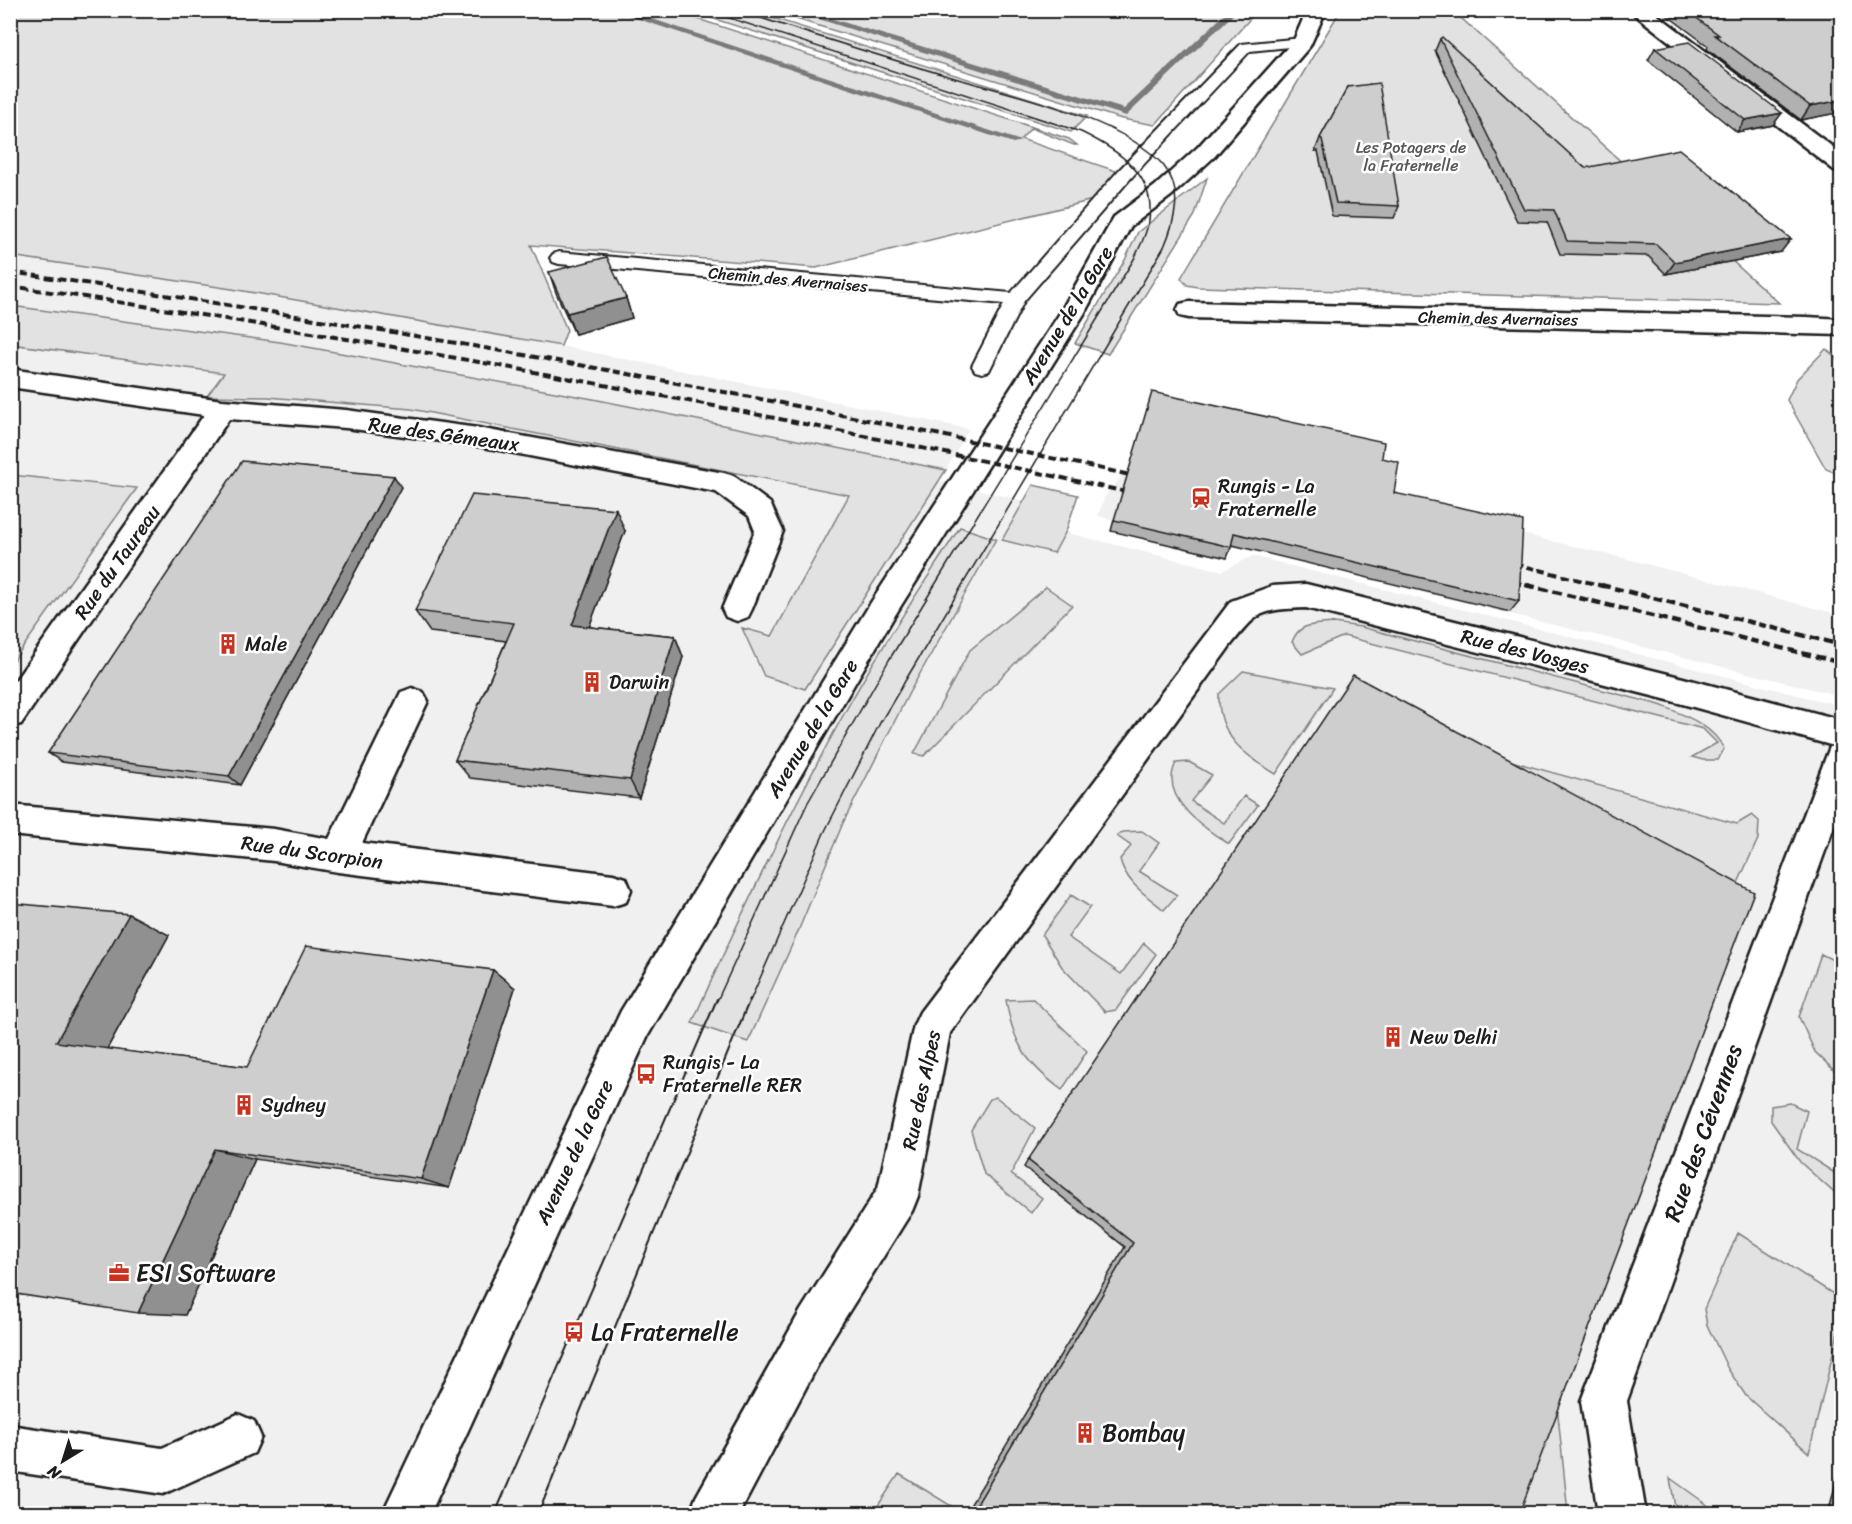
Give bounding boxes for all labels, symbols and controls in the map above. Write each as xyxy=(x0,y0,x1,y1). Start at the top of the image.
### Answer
park label: Les Potagers de la Fraternelle xyxy=(1356,133,1466,180)
street label: Avenue de la Gare xyxy=(1011,239,1123,392)
street label: Chemin des Avernaises xyxy=(707,258,869,301)
street label: Chemin des Avernaises xyxy=(1418,303,1579,334)
street label: Rue des Gémeaux xyxy=(366,407,523,463)
place label: Rungis - La Fraternelle xyxy=(1218,469,1316,527)
station icon: Rungis - La Fraternelle xyxy=(1189,486,1213,510)
street label: Rue du Taureau xyxy=(65,497,170,627)
street label: Rue des Vosges xyxy=(1457,619,1593,685)
place label: Male xyxy=(245,627,287,662)
building icon: Male xyxy=(216,632,240,656)
street label: Avenue de la Gare xyxy=(756,652,868,805)
place label: Darwin xyxy=(609,665,670,700)
building icon: Darwin xyxy=(580,670,604,694)
street label: Rue du Scorpion xyxy=(239,825,385,880)
place label: New Delhi xyxy=(1410,1020,1498,1055)
building icon: New Delhi xyxy=(1381,1025,1405,1049)
street label: Rue des Alpes xyxy=(892,1026,951,1153)
street label: Rue des Cévennes xyxy=(1651,1038,1755,1228)
place label: Rungis - La Fraternelle RER xyxy=(663,1045,802,1103)
bus stop icon: Rungis - La Fraternelle RER xyxy=(634,1062,658,1086)
street label: Avenue de la Gare xyxy=(525,1074,623,1232)
place label: Sydney xyxy=(261,1088,327,1123)
building icon: Sydney xyxy=(232,1093,256,1117)
place label: ESI Software xyxy=(136,1252,276,1294)
office icon: ESI Software xyxy=(107,1261,131,1285)
place label: La Fraternelle xyxy=(591,1311,739,1353)
bus stop icon: La Fraternelle xyxy=(562,1320,586,1344)
place label: Bombay xyxy=(1102,1412,1186,1454)
building icon: Bombay xyxy=(1073,1421,1097,1445)
north arrow xyxy=(33,1431,93,1491)
text: N xyxy=(40,1457,68,1488)

